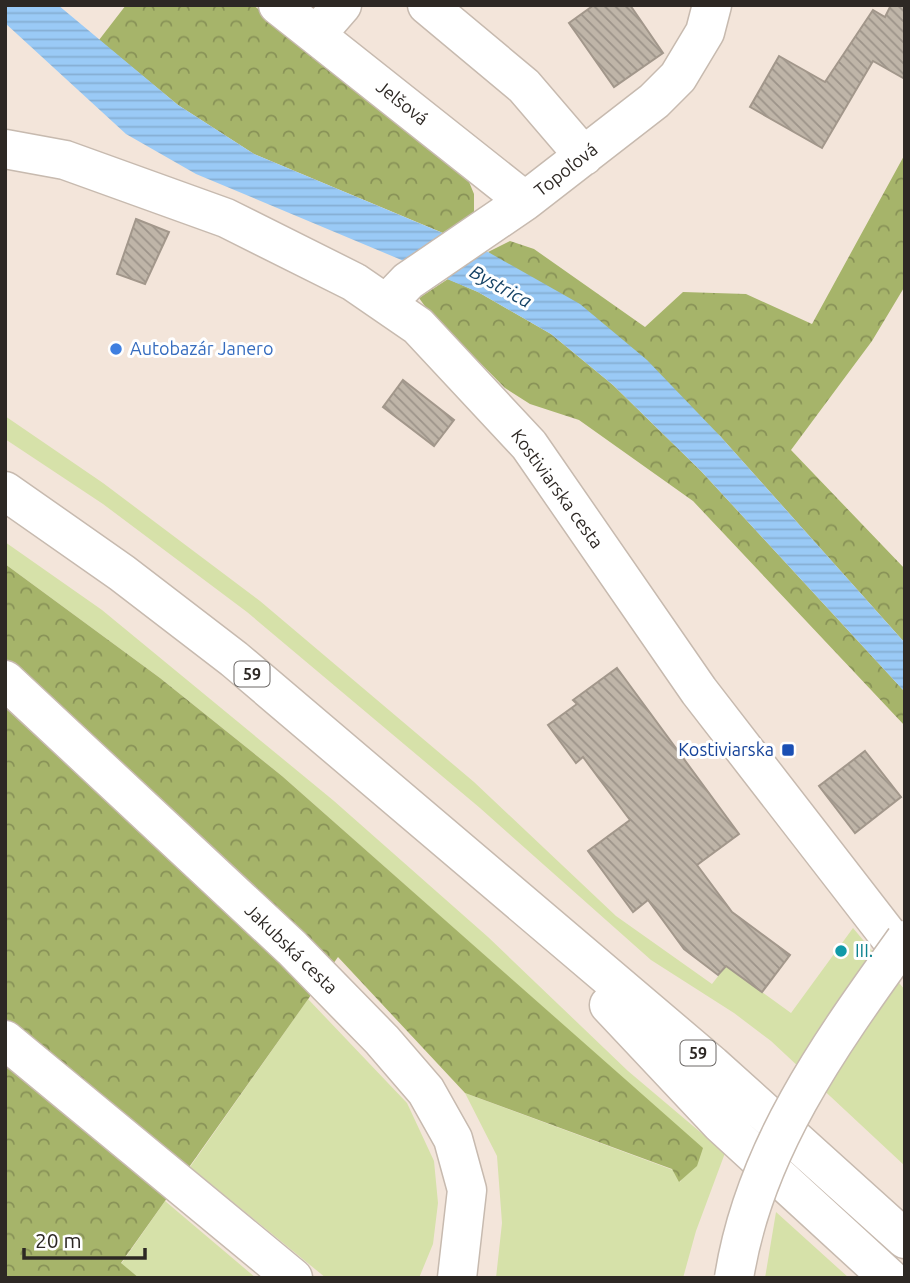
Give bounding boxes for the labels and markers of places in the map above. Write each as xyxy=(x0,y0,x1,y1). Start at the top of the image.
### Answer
place label: Autobazár Janero xyxy=(130,338,273,358)
marker: Autobazár Janero xyxy=(108,341,124,357)
place label: Kostiviarska xyxy=(678,739,774,759)
marker: Kostiviarska xyxy=(780,742,796,758)
place label: III. xyxy=(855,940,873,960)
marker: III. xyxy=(833,943,849,959)

